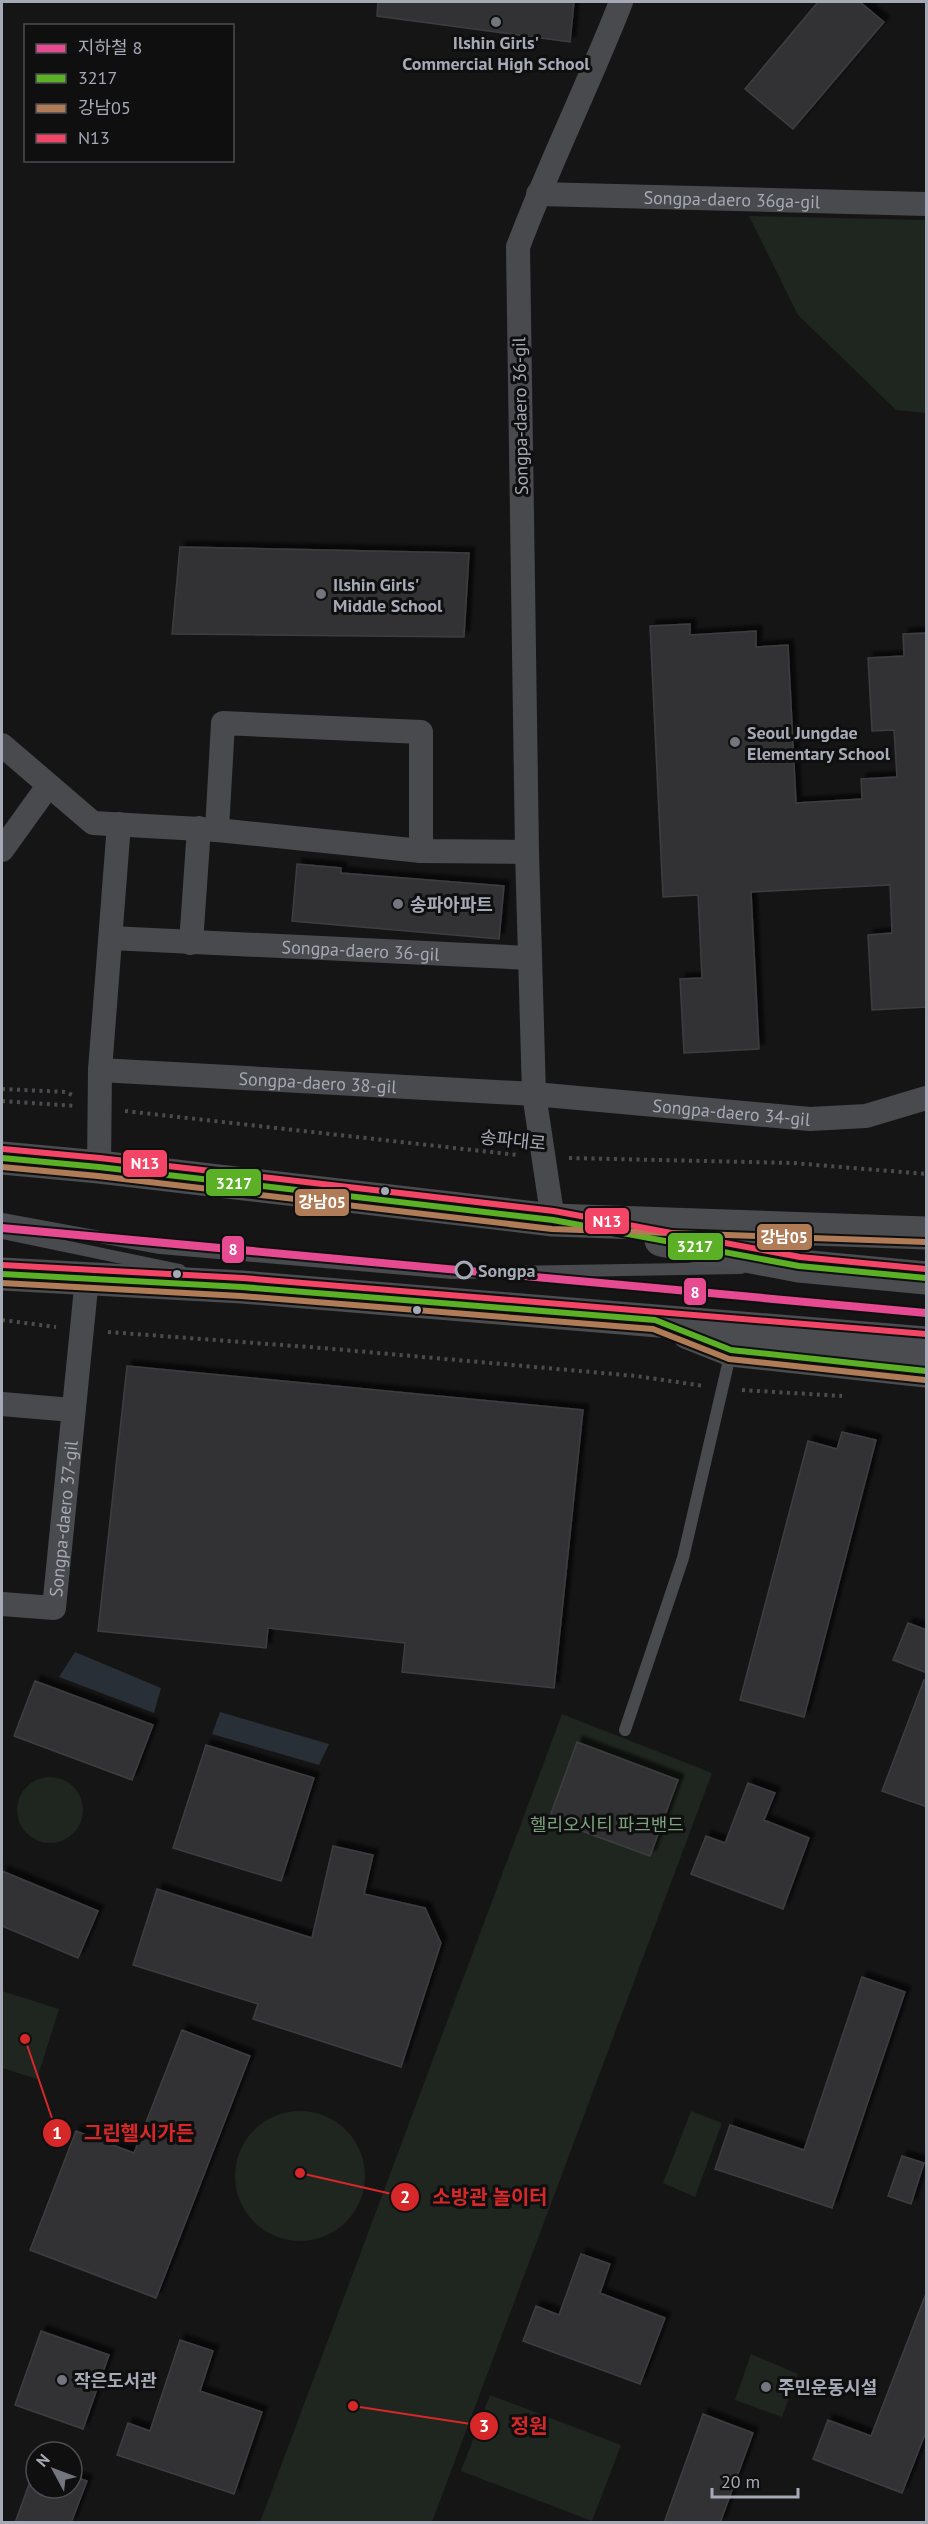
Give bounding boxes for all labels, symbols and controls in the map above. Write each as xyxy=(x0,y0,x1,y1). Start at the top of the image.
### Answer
marker: Ilshin Girls' Commercial High School xyxy=(489,15,503,29)
legend xyxy=(24,24,234,162)
place label: Ilshin Girls' Commercial High School xyxy=(402,31,590,75)
text: 지하철 8 xyxy=(78,36,142,59)
text: 3217 xyxy=(78,66,117,89)
text: 강남05 xyxy=(78,96,131,119)
text: N13 xyxy=(78,126,110,149)
street label: Songpa-daero 36ga-gil xyxy=(643,185,821,213)
street label: Songpa-daero 36-gil xyxy=(507,336,533,495)
place label: Ilshin Girls' Middle School xyxy=(333,573,443,617)
marker: Ilshin Girls' Middle School xyxy=(314,587,328,601)
place label: Seoul Jungdae Elementary School xyxy=(747,721,891,765)
marker: Seoul Jungdae Elementary School xyxy=(728,735,742,749)
place label: 송파아파트 xyxy=(410,893,493,916)
marker: 송파아파트 xyxy=(391,897,405,911)
street label: Songpa-daero 36-gil xyxy=(281,935,441,965)
street label: Songpa-daero 38-gil xyxy=(238,1066,398,1098)
street label: Songpa-daero 34-gil xyxy=(652,1093,812,1131)
street label: 송파대로 xyxy=(479,1125,547,1155)
line badge: N13 xyxy=(122,1149,168,1178)
text: N13 xyxy=(131,1153,159,1173)
line badge: 3217 xyxy=(205,1168,262,1197)
text: 3217 xyxy=(216,1173,252,1193)
unlabelled marker xyxy=(379,1185,391,1197)
line badge: 강남05 xyxy=(294,1188,350,1217)
text: 강남05 xyxy=(298,1192,346,1212)
line badge: N13 xyxy=(584,1207,630,1235)
text: N13 xyxy=(593,1211,621,1231)
line badge: 강남05 xyxy=(756,1223,813,1251)
text: 강남05 xyxy=(760,1227,808,1247)
line badge: 3217 xyxy=(667,1232,724,1261)
line badge: 8 xyxy=(221,1235,245,1264)
text: 3217 xyxy=(677,1236,713,1256)
text: 8 xyxy=(228,1239,238,1259)
place label: Songpa xyxy=(478,1259,535,1282)
marker: Songpa xyxy=(455,1261,473,1279)
unlabelled marker xyxy=(171,1268,183,1280)
line badge: 8 xyxy=(683,1277,707,1306)
text: 8 xyxy=(690,1282,700,1302)
unlabelled marker xyxy=(411,1304,423,1316)
street label: Songpa-daero 37-gil xyxy=(44,1439,82,1598)
park label: 헬리오시티 파크밴드 xyxy=(530,1813,684,1836)
callout: 그린헬시가든 xyxy=(42,2114,206,2152)
text: 그린헬시가든 xyxy=(84,2120,194,2146)
text: 1 xyxy=(52,2121,62,2144)
callout: 소방관 놀이터 xyxy=(390,2178,560,2216)
text: 소방관 놀이터 xyxy=(432,2184,548,2210)
text: 2 xyxy=(400,2185,410,2208)
place label: 작은도서관 xyxy=(74,2369,157,2392)
marker: 작은도서관 xyxy=(55,2373,69,2387)
place label: 주민운동시설 xyxy=(778,2376,877,2399)
marker: 주민운동시설 xyxy=(759,2380,773,2394)
callout: 정원 xyxy=(469,2407,560,2445)
text: 정원 xyxy=(511,2413,547,2439)
text: 3 xyxy=(479,2414,489,2437)
north arrow xyxy=(24,2440,84,2500)
text: N xyxy=(32,2450,54,2471)
scale bar xyxy=(712,2461,798,2499)
text: 20 m xyxy=(721,2470,760,2493)

